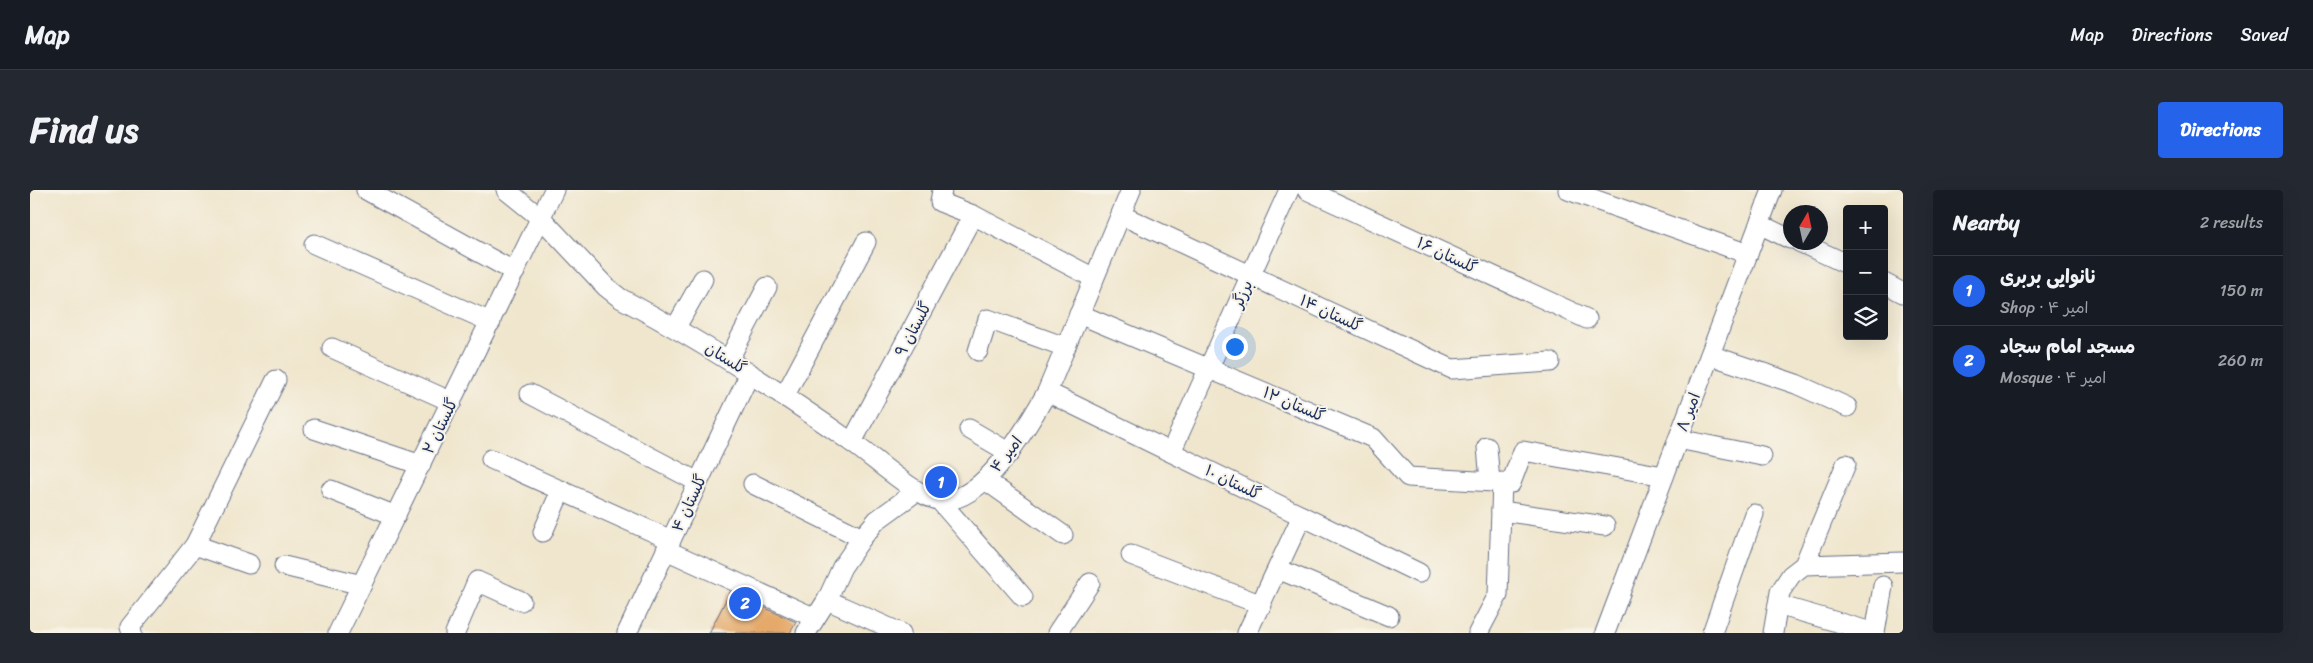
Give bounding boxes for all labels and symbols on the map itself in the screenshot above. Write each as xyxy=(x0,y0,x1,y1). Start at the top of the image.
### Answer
north arrow xyxy=(1783,205,1828,250)
street label: گلستان ۱۶ xyxy=(1412,228,1482,282)
street label: برزگر xyxy=(1222,275,1261,315)
street label: گلستان ۱۴ xyxy=(1295,286,1367,340)
street label: گلستان ۹ xyxy=(886,296,940,362)
street label: گلستان xyxy=(699,334,753,382)
your location xyxy=(1222,334,1248,360)
street label: گلستان ۱۲ xyxy=(1258,378,1330,430)
street label: امیر ۸ xyxy=(1667,388,1709,436)
street label: گلستان ۲ xyxy=(414,393,466,459)
street label: امیر ۴ xyxy=(982,429,1030,479)
street label: گلستان ۱۰ xyxy=(1200,456,1266,508)
pin: 1 xyxy=(925,463,957,501)
street label: گلستان ۴ xyxy=(663,469,715,537)
pin: 2 xyxy=(729,584,761,622)

